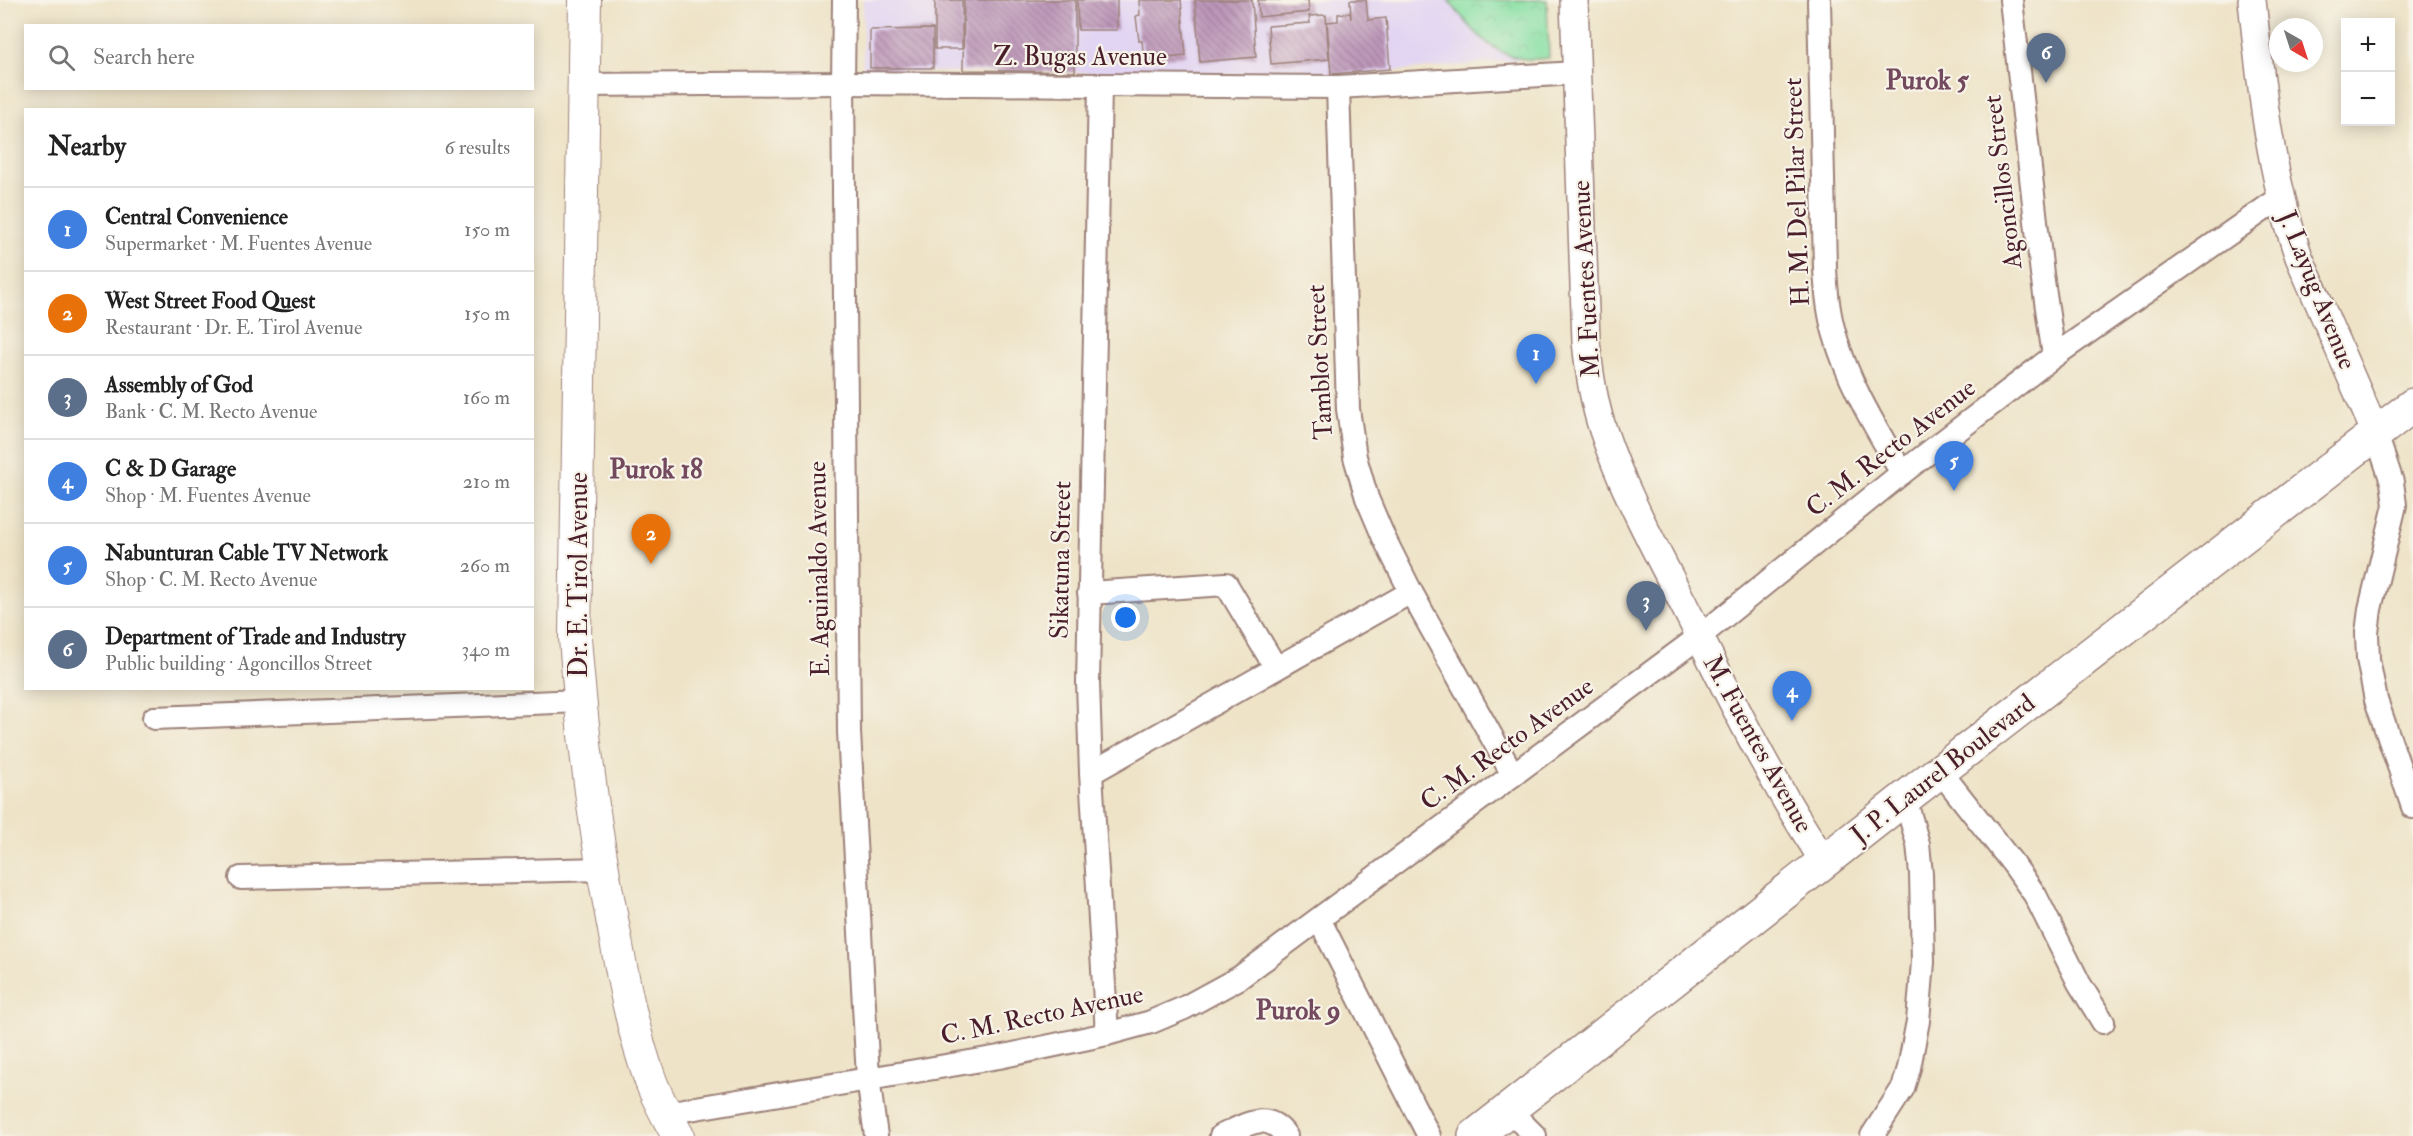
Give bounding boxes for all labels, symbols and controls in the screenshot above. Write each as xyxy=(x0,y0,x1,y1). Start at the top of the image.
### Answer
north arrow xyxy=(2269,18,2323,72)
map controls xyxy=(2341,18,2395,126)
button: + xyxy=(2341,18,2395,72)
search box xyxy=(24,24,534,90)
pin: 6 xyxy=(2026,34,2066,83)
icon: search xyxy=(45,41,78,74)
street label: Z. Bugas Avenue xyxy=(993,41,1167,73)
text: Search here xyxy=(93,43,195,71)
district label: Purok 5 xyxy=(1885,64,1970,97)
button: − xyxy=(2341,72,2395,126)
street label: H. M. Del Pilar Street xyxy=(1777,77,1817,307)
street label: Agoncillos Street xyxy=(1976,93,2030,272)
text: Nearby xyxy=(48,131,126,163)
text: 6 results xyxy=(444,135,510,160)
street label: M. Fuentes Avenue xyxy=(1565,179,1607,379)
text: Central Convenience xyxy=(105,203,288,231)
street label: J. Layug Avenue xyxy=(2270,205,2363,374)
text: 1 xyxy=(64,217,71,242)
text: 150 m xyxy=(464,217,510,242)
text: Supermarket · M. Fuentes Avenue xyxy=(105,231,372,256)
street label: Tamblot Street xyxy=(1300,284,1340,440)
text: West Street Food Quest xyxy=(105,287,315,315)
text: 2 xyxy=(62,301,73,326)
text: 150 m xyxy=(464,301,510,326)
text: Restaurant · Dr. E. Tirol Avenue xyxy=(105,315,362,340)
pin: 1 xyxy=(1516,334,1556,384)
text: Assembly of God xyxy=(105,371,253,399)
street label: C. M. Recto Avenue xyxy=(1800,372,1982,524)
text: 3 xyxy=(64,385,71,410)
text: 160 m xyxy=(463,385,510,410)
text: Bank · C. M. Recto Avenue xyxy=(105,399,317,424)
pin: 5 xyxy=(1934,442,1974,491)
district label: Purok 18 xyxy=(609,453,703,486)
text: C & D Garage xyxy=(105,455,236,483)
street label: E. Aguinaldo Avenue xyxy=(801,461,837,677)
text: 4 xyxy=(62,469,73,494)
text: 210 m xyxy=(463,469,510,494)
street label: Dr. E. Tirol Avenue xyxy=(563,472,595,678)
street label: Sikatuna Street xyxy=(1044,481,1078,639)
text: Shop · M. Fuentes Avenue xyxy=(105,483,311,508)
pin: 2 xyxy=(632,514,670,564)
text: Nabunturan Cable TV Network xyxy=(105,539,388,567)
text: 5 xyxy=(63,553,72,578)
text: 260 m xyxy=(460,553,510,578)
text: Shop · C. M. Recto Avenue xyxy=(105,567,317,592)
pin: 3 xyxy=(1626,582,1666,631)
your location xyxy=(1111,603,1140,632)
text: Department of Trade and Industry xyxy=(105,623,406,651)
text: 6 xyxy=(62,637,73,662)
text: 340 m xyxy=(462,637,510,662)
street label: M. Fuentes Avenue xyxy=(1696,650,1820,838)
text: Public building · Agoncillos Street xyxy=(105,651,372,676)
street label: C. M. Recto Avenue xyxy=(1414,670,1600,818)
pin: 4 xyxy=(1772,672,1812,721)
street label: J. P. Laurel Boulevard xyxy=(1844,687,2042,851)
street label: C. M. Recto Avenue xyxy=(938,978,1146,1052)
district label: Purok 9 xyxy=(1255,994,1341,1027)

